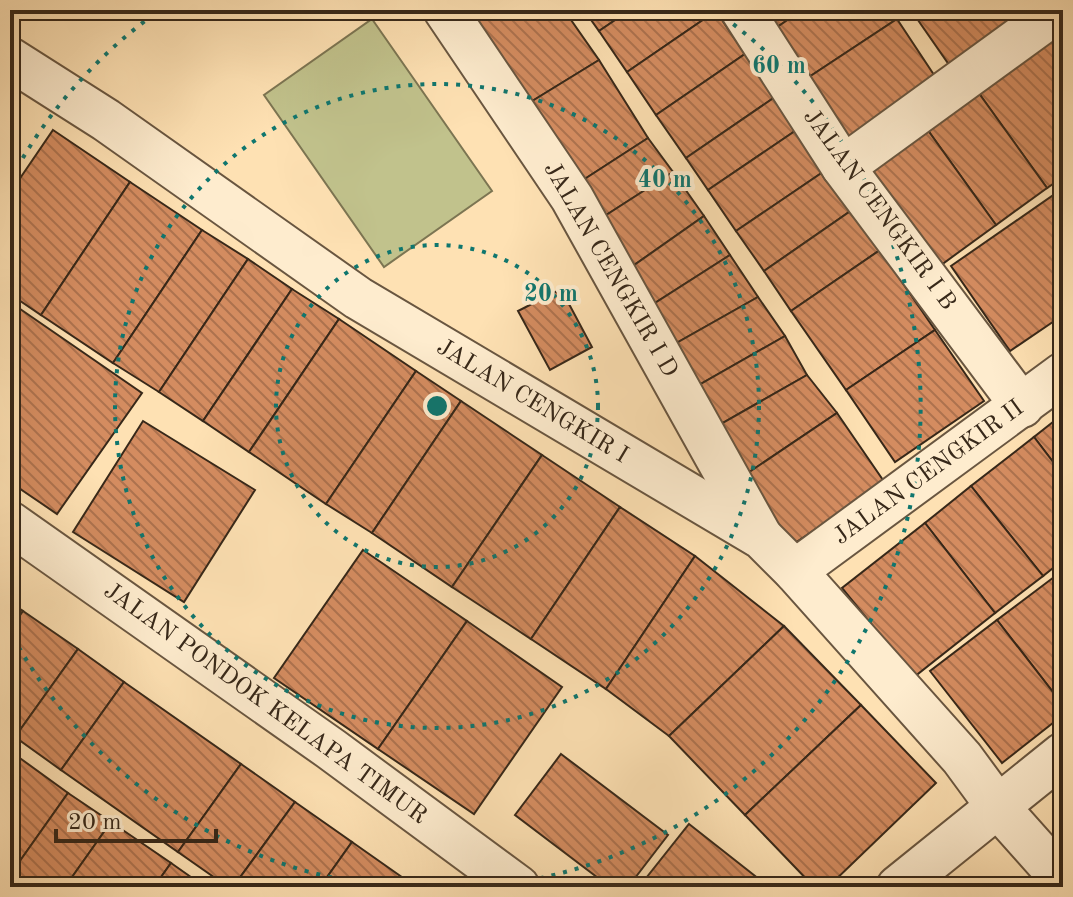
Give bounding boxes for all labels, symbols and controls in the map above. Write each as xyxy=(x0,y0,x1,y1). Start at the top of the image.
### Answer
text: 60 m xyxy=(752,55,806,79)
street label: JALAN CENGKIR I B xyxy=(798,105,960,315)
street label: JALAN CENGKIR I D xyxy=(539,158,681,382)
text: 40 m xyxy=(638,169,692,193)
text: 20 m xyxy=(524,283,578,307)
street label: JALAN CENGKIR I xyxy=(432,335,632,469)
centre of rings xyxy=(423,392,451,420)
street label: JALAN CENGKIR II xyxy=(830,396,1028,550)
street label: JALAN PONDOK KELAPA TIMUR xyxy=(99,579,431,829)
scale bar xyxy=(56,793,216,843)
text: 20 m xyxy=(68,811,122,835)

